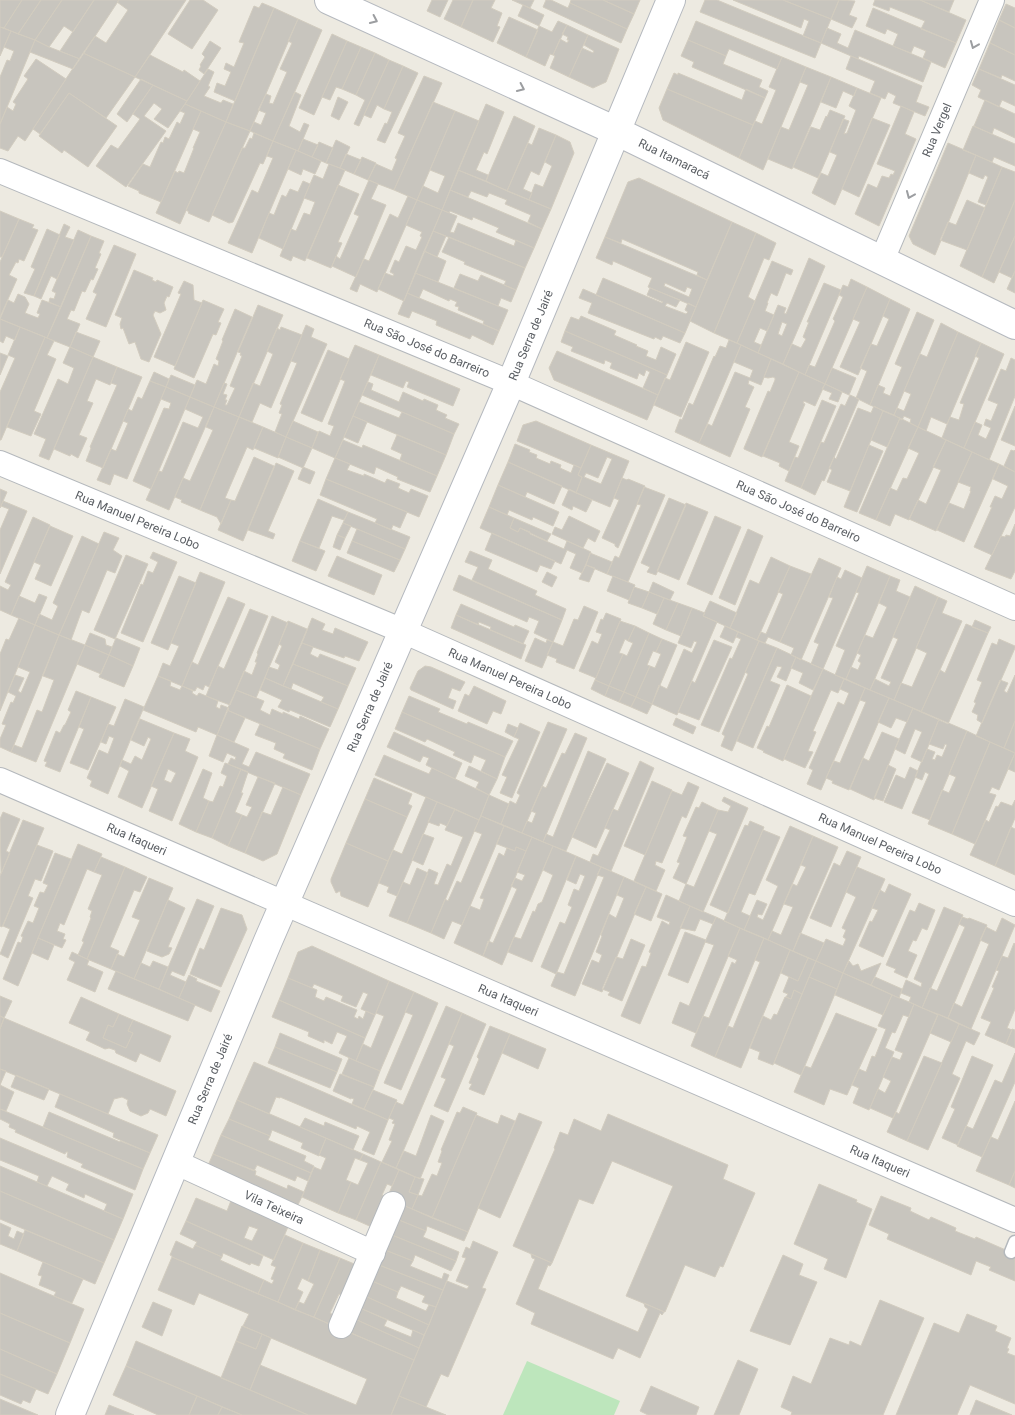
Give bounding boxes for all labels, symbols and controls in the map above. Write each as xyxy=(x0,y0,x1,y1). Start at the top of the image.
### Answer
one-way arrow xyxy=(368,14,377,24)
one-way arrow xyxy=(969,40,980,49)
one-way arrow xyxy=(516,81,525,92)
street label: Rua Vergel xyxy=(919,101,955,159)
street label: Rua Itamaracá xyxy=(636,136,712,182)
one-way arrow xyxy=(906,190,916,199)
street label: Rua Serra de Jairé xyxy=(506,288,556,383)
street label: Rua São José do Barreiro xyxy=(362,316,492,380)
street label: Rua São José do Barreiro xyxy=(734,477,863,545)
street label: Rua Manuel Pereira Lobo xyxy=(73,488,202,553)
street label: Rua Manuel Pereira Lobo xyxy=(446,645,574,712)
street label: Rua Serra de Jairé xyxy=(344,660,396,754)
street label: Rua Manuel Pereira Lobo xyxy=(816,810,944,877)
street label: Rua Itaqueri xyxy=(105,820,169,858)
street label: Rua Itaqueri xyxy=(476,981,541,1020)
street label: Rua Serra de Jairé xyxy=(185,1032,235,1127)
street label: Rua Itaqueri xyxy=(848,1142,912,1181)
street label: Vila Teixeira xyxy=(242,1188,306,1227)

